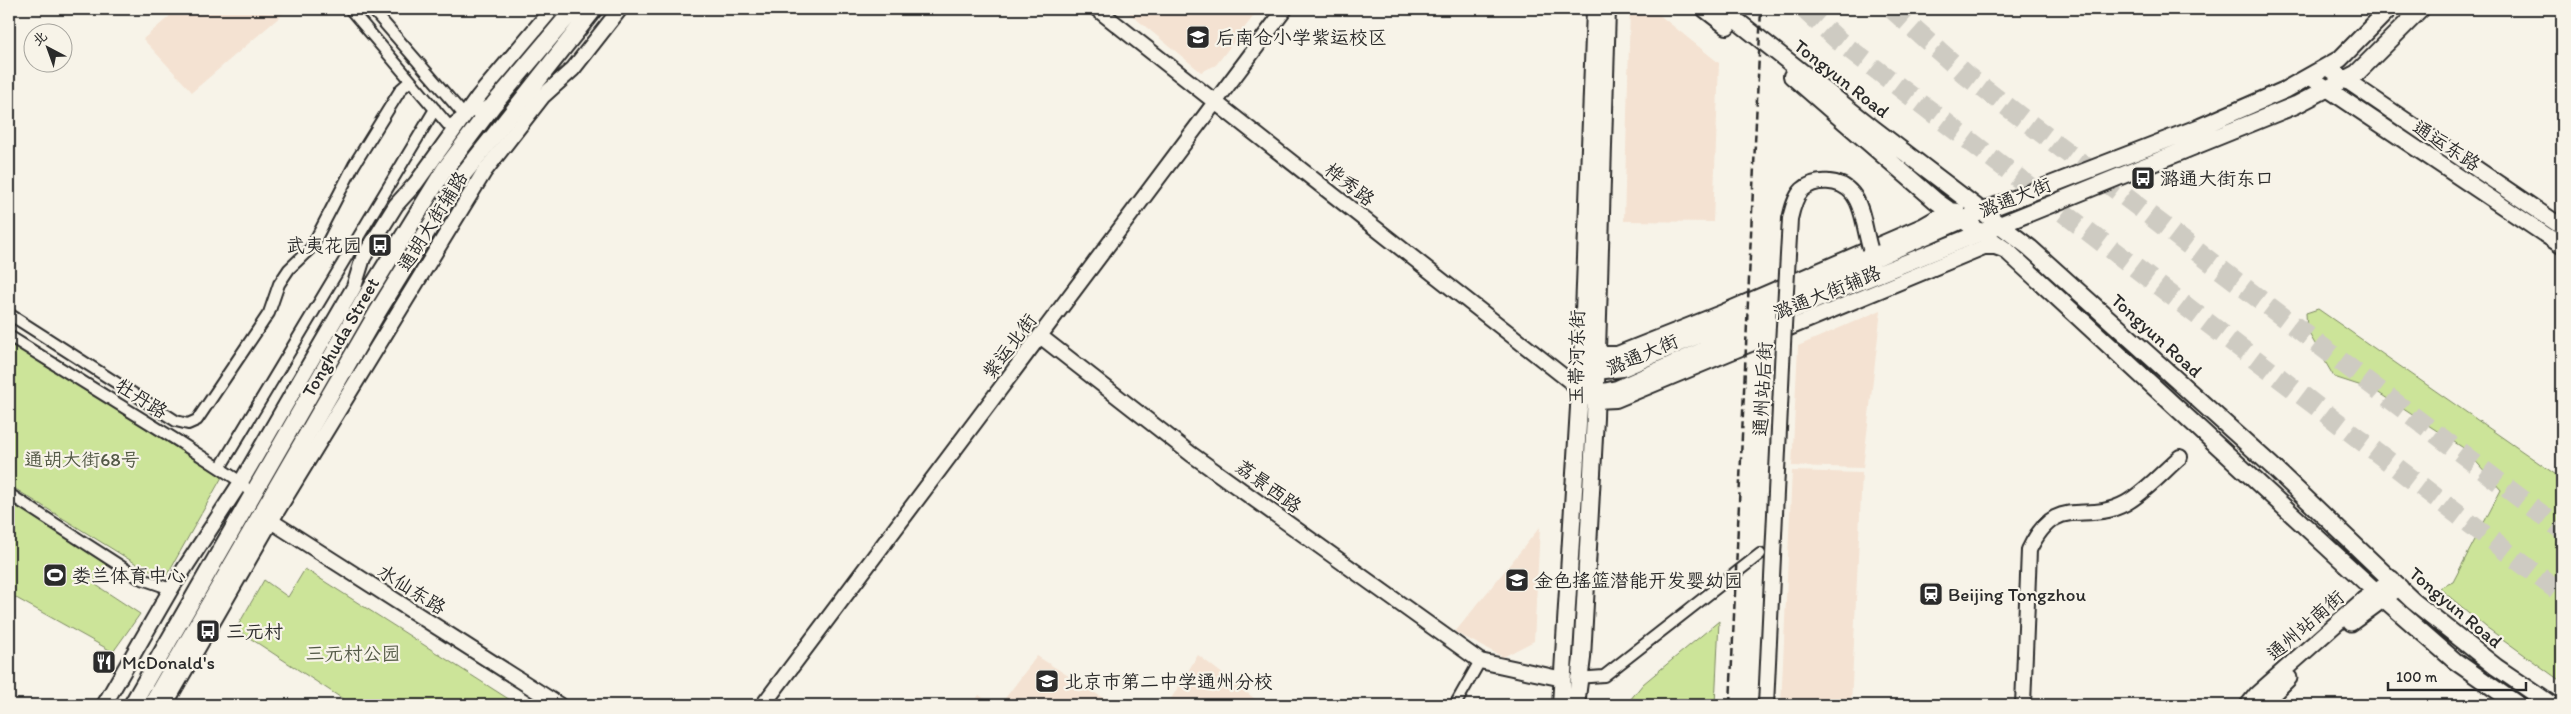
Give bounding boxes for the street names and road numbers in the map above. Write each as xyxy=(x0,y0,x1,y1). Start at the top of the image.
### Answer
street label: Tongyun Road xyxy=(1790,34,1894,123)
street label: 通运东路 xyxy=(2409,115,2485,176)
street label: 桦秀路 xyxy=(1320,158,1379,211)
street label: 通胡大街辅路 xyxy=(392,167,472,276)
street label: 潞通大街 xyxy=(1976,173,2055,222)
street label: 潞通大街辅路 xyxy=(1770,260,1884,324)
street label: Tonghuda Street xyxy=(297,273,384,401)
street label: Tongyun Road xyxy=(2106,289,2207,382)
street label: 紫运北街 xyxy=(977,309,1041,384)
street label: 玉带河东街 xyxy=(1564,309,1589,405)
street label: 潞通大街 xyxy=(1603,329,1682,380)
street label: 通州站后街 xyxy=(1749,341,1776,437)
street label: 牡丹路 xyxy=(111,374,172,423)
street label: 荔景西路 xyxy=(1231,455,1306,518)
street label: 水仙东路 xyxy=(373,560,450,619)
street label: Tongyun Road xyxy=(2404,562,2507,653)
street label: 通州站南街 xyxy=(2262,586,2349,665)

